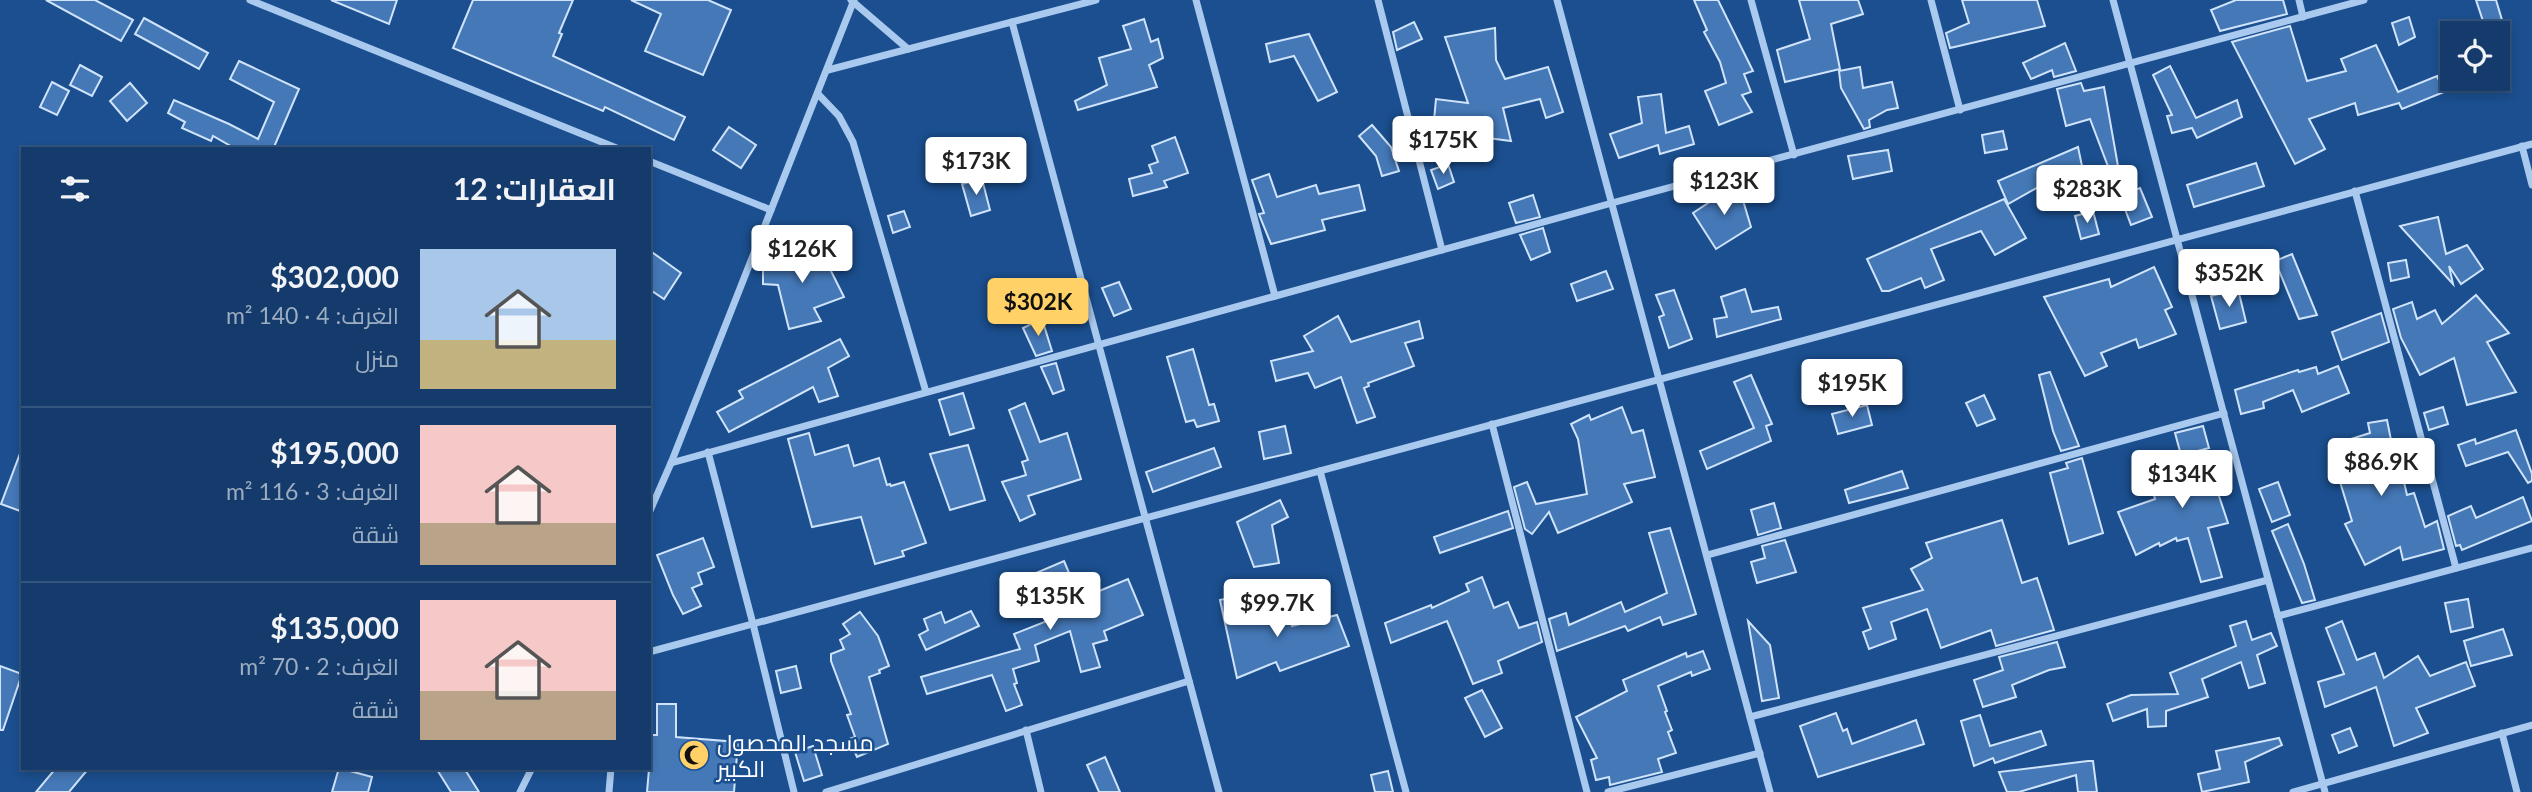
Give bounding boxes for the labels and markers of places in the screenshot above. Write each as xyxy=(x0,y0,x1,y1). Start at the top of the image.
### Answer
pin: $175K xyxy=(1394,116,1492,176)
pin: $173K xyxy=(927,138,1025,197)
pin: $123K xyxy=(1675,158,1773,217)
pin: $283K xyxy=(2038,166,2136,225)
pin: $126K xyxy=(753,226,851,285)
pin: $352K xyxy=(2180,250,2278,309)
pin: $302K xyxy=(989,278,1087,338)
pin: $195K xyxy=(1803,360,1901,419)
pin: $86.9K xyxy=(2324,438,2438,498)
pin: $134K xyxy=(2133,450,2231,510)
pin: $135K xyxy=(1001,572,1099,632)
pin: $99.7K xyxy=(1220,580,1334,639)
place label: مسجد المحصول الكبير xyxy=(715,728,874,782)
mosque icon: مسجد المحصول الكبير xyxy=(677,738,711,772)

